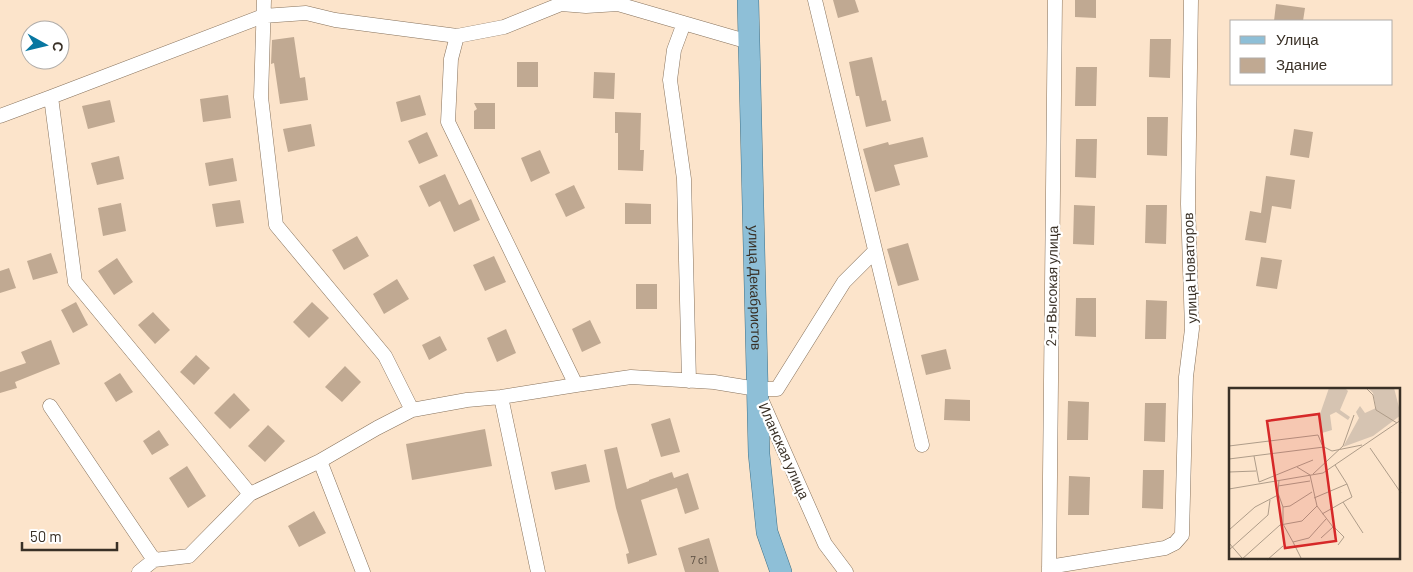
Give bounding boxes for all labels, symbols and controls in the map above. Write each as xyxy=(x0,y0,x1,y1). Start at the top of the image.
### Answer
north arrow xyxy=(20,20,70,70)
legend xyxy=(1230,20,1393,85)
text: Улица xyxy=(1276,30,1319,48)
text: С xyxy=(49,41,67,53)
text: Здание xyxy=(1276,55,1327,73)
street label: улица Новаторов xyxy=(1179,212,1200,324)
street label: улица Декабристов xyxy=(745,225,765,351)
street label: 2-я Высокая улица xyxy=(1042,225,1061,347)
inset map xyxy=(1229,388,1400,560)
street label: Иланская улица xyxy=(756,400,813,502)
scale bar xyxy=(22,520,118,552)
text: 50 m xyxy=(30,527,62,545)
house number: 7 с1 xyxy=(691,553,707,566)

